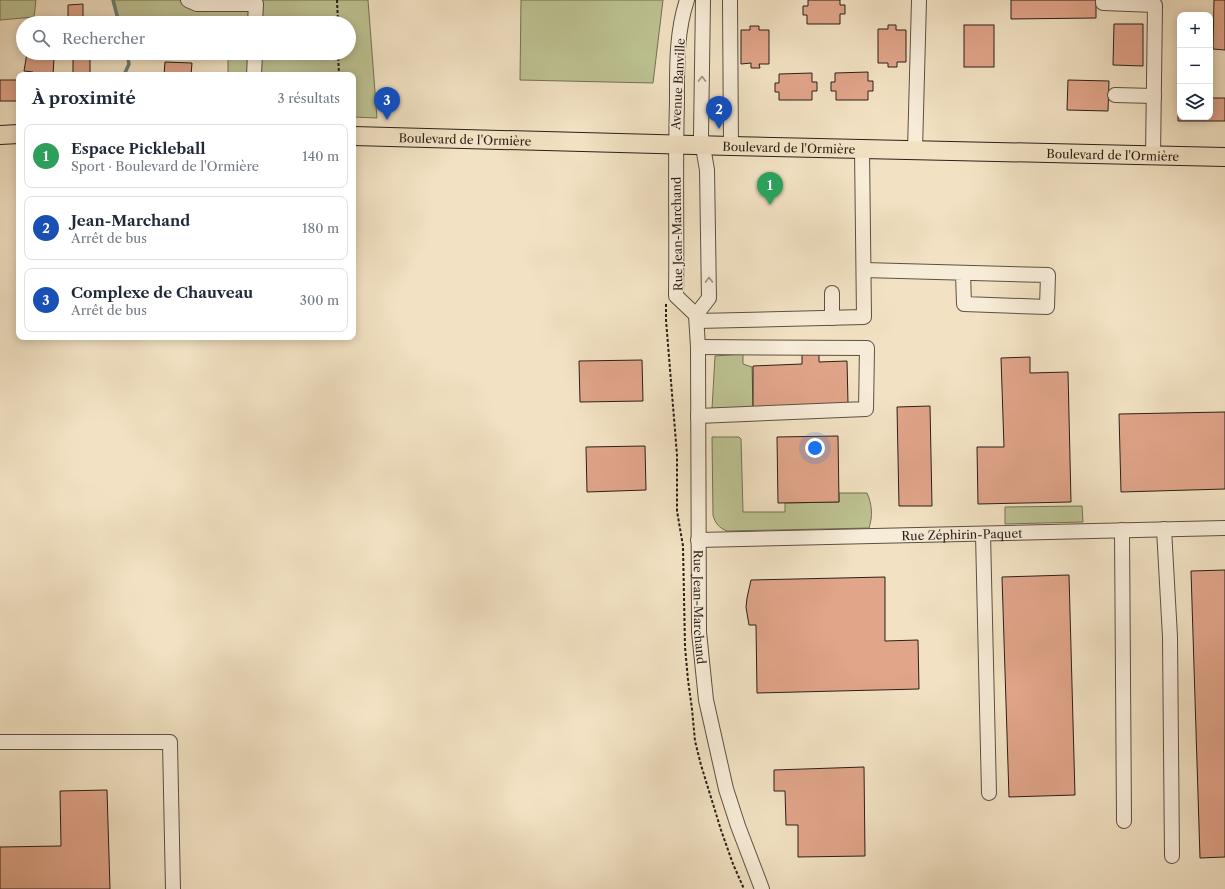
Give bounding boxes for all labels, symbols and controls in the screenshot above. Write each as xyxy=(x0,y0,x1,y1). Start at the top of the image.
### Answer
map controls xyxy=(1177,12,1213,120)
button: + xyxy=(1177,12,1213,48)
search box xyxy=(16,16,356,60)
icon: search xyxy=(30,27,52,49)
text: Rechercher xyxy=(62,29,145,48)
street label: Avenue Banville xyxy=(668,38,688,131)
button: − xyxy=(1177,48,1213,84)
one-way arrow xyxy=(698,76,706,82)
button: layers xyxy=(1177,84,1213,120)
pin: 3 xyxy=(374,87,400,120)
text: À proximité xyxy=(32,88,136,108)
text: 3 résultats xyxy=(278,90,340,106)
pin: 2 xyxy=(706,96,732,129)
street label: Boulevard de l'Ormière xyxy=(398,130,532,148)
street label: Boulevard de l'Ormière xyxy=(722,138,856,156)
text: Espace Pickleball xyxy=(71,139,206,158)
street label: Boulevard de l'Ormière xyxy=(1046,146,1180,163)
text: 1 xyxy=(43,148,49,164)
text: 140 m xyxy=(302,148,339,164)
text: Sport · Boulevard de l'Ormière xyxy=(71,158,259,174)
pin: 1 xyxy=(757,172,783,205)
street label: Rue Jean-Marchand xyxy=(668,176,685,291)
text: Jean-Marchand xyxy=(71,211,190,230)
text: 2 xyxy=(42,220,50,236)
text: 180 m xyxy=(302,220,339,236)
text: Arrêt de bus xyxy=(71,230,147,246)
one-way arrow xyxy=(705,277,713,283)
text: Complexe de Chauveau xyxy=(71,283,253,302)
text: 3 xyxy=(42,292,50,308)
text: 300 m xyxy=(300,292,339,308)
text: Arrêt de bus xyxy=(71,302,147,318)
your location xyxy=(805,438,825,458)
street label: Rue Zéphirin-Paquet xyxy=(901,525,1023,543)
street label: Rue Jean-Marchand xyxy=(691,550,710,666)

